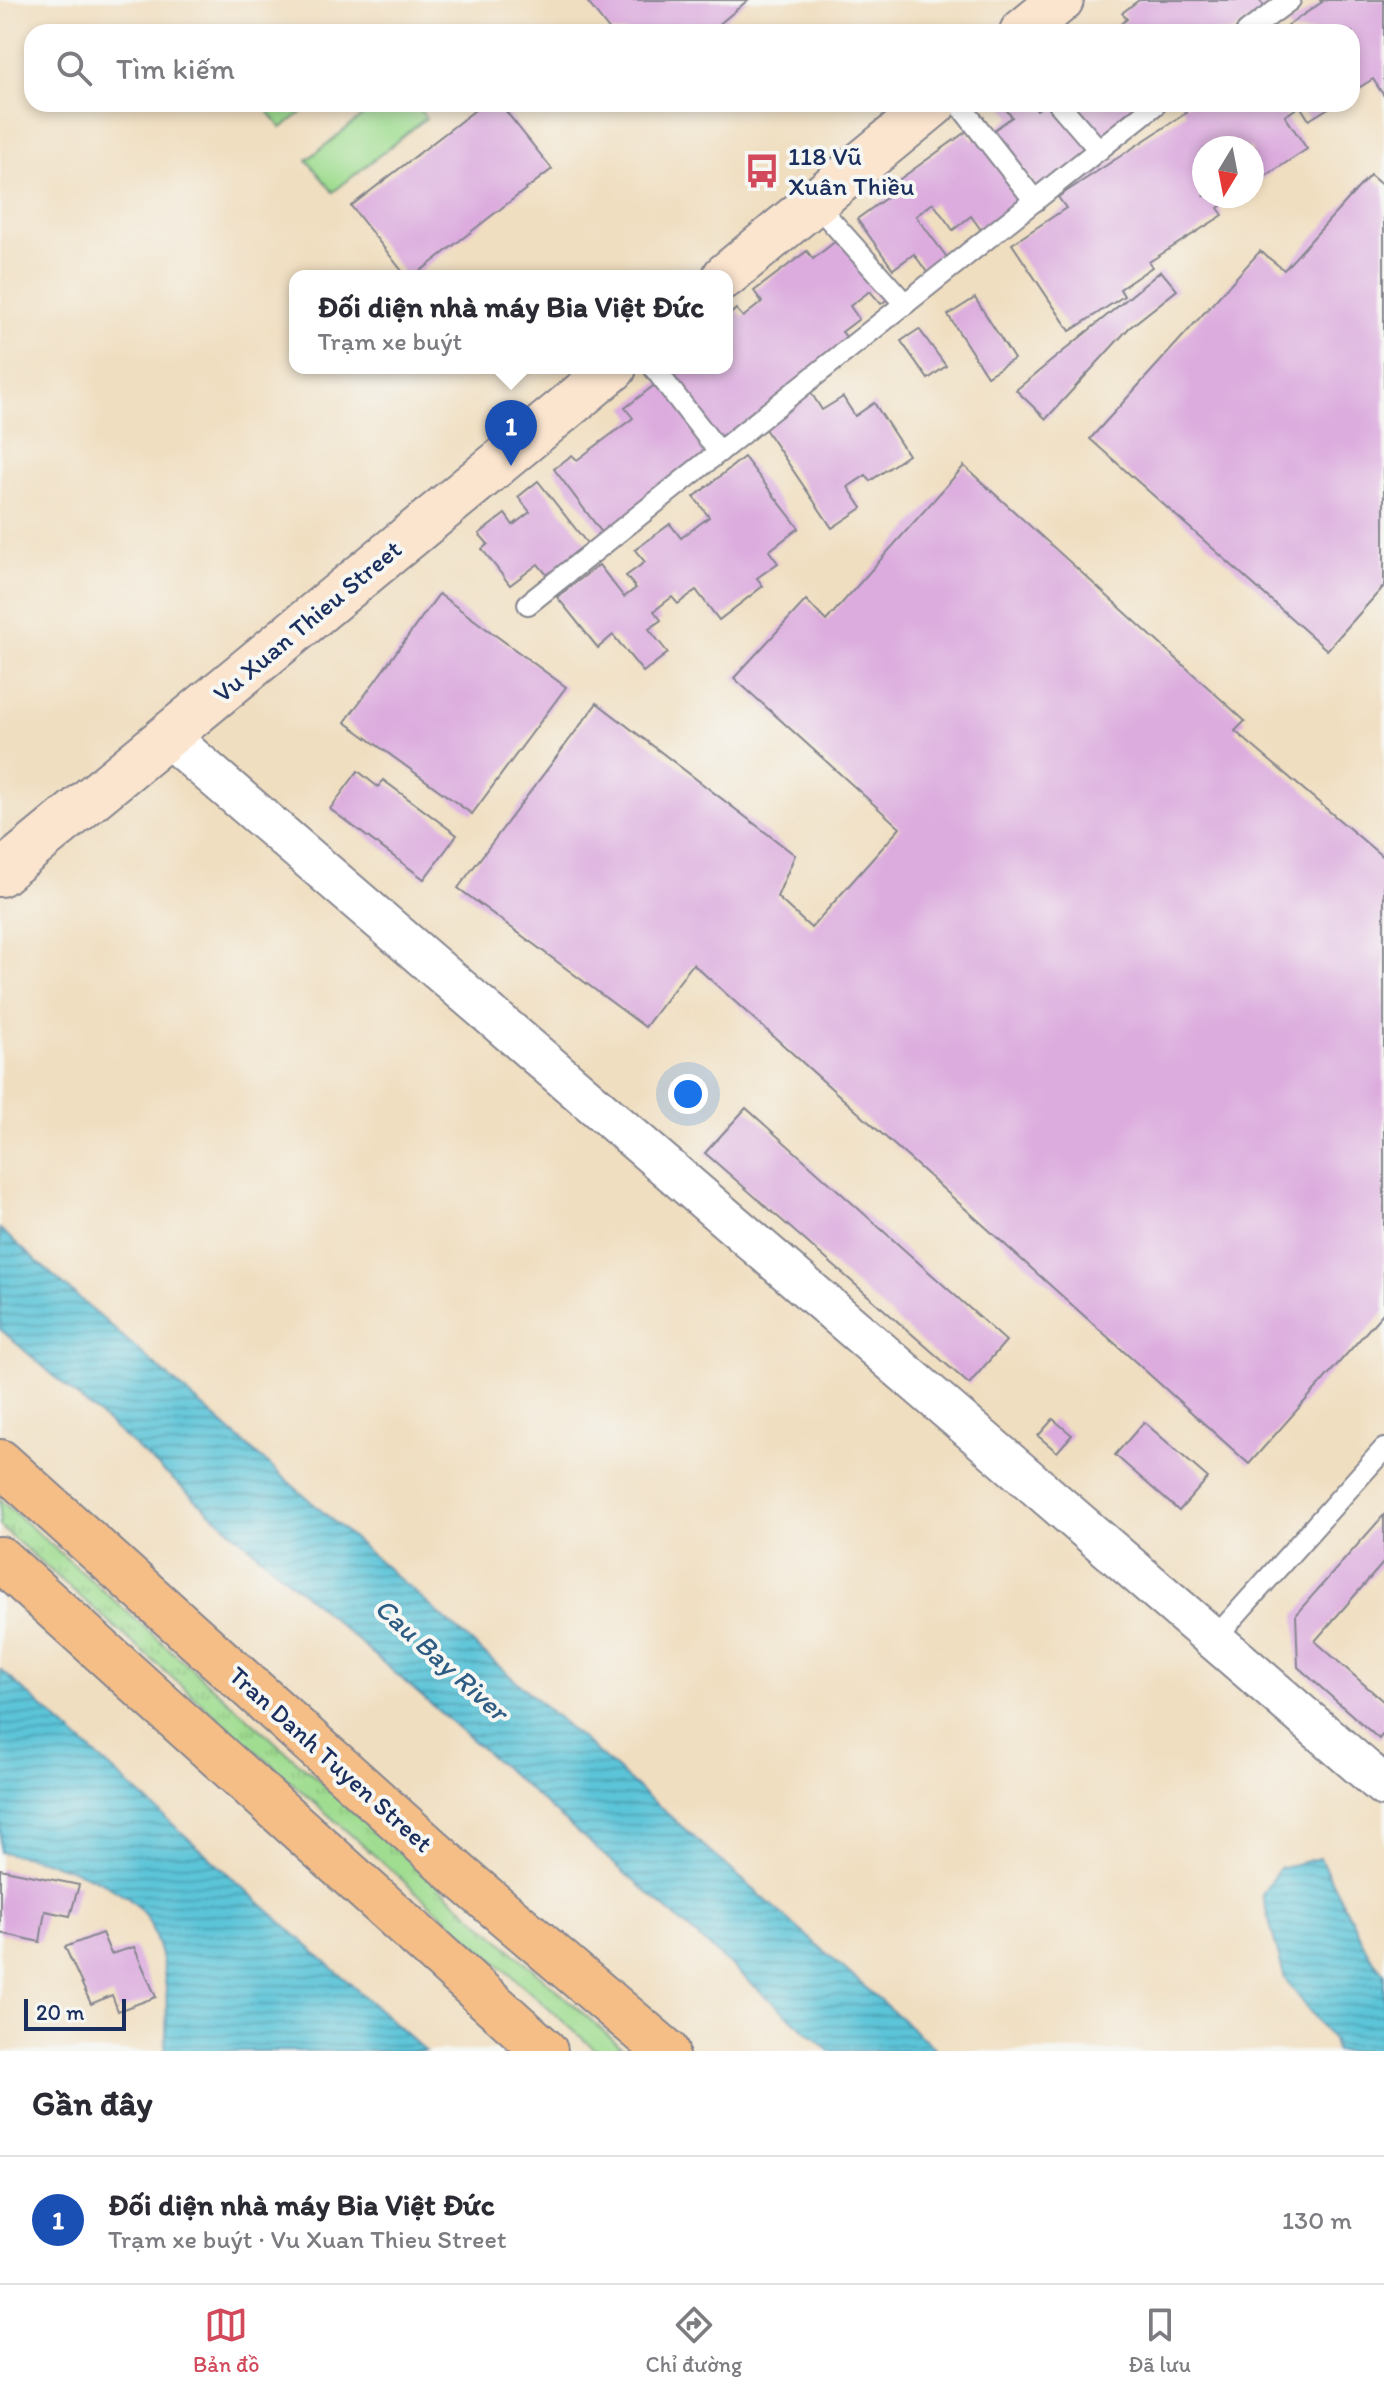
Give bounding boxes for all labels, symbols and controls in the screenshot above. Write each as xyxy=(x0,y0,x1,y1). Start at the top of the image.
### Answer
search box xyxy=(24,24,1360,112)
icon: search xyxy=(52,46,96,90)
text: Tìm kiếm xyxy=(116,50,235,87)
north arrow xyxy=(1192,136,1264,208)
place label: 118 Vũ Xuân Thiều xyxy=(788,140,914,202)
bus stop icon: 118 Vũ Xuân Thiều xyxy=(743,152,781,190)
popup xyxy=(289,270,733,374)
text: Đối diện nhà máy Bia Việt Đức xyxy=(318,288,704,325)
text: Trạm xe buýt xyxy=(318,325,462,357)
pin: 1 xyxy=(485,400,537,466)
street label: Vu Xuan Thieu Street xyxy=(206,533,408,709)
your location xyxy=(668,1074,708,1114)
water label: Cau Bay River xyxy=(368,1590,518,1730)
street label: Tran Danh Tuyen Street xyxy=(222,1659,440,1859)
scale bar xyxy=(24,1995,126,2031)
text: 20 m xyxy=(36,1999,85,2026)
text: Gần đây xyxy=(32,2083,153,2124)
text: Đối diện nhà máy Bia Việt Đức xyxy=(108,2186,495,2223)
text: 1 xyxy=(52,2204,64,2236)
text: 130 m xyxy=(1282,2204,1352,2236)
text: Trạm xe buýt · Vu Xuan Thieu Street xyxy=(108,2223,507,2255)
tab: Bản đồ xyxy=(193,2303,260,2378)
tab: Chỉ đường xyxy=(646,2303,742,2378)
tab: Đã lưu xyxy=(1128,2303,1191,2378)

